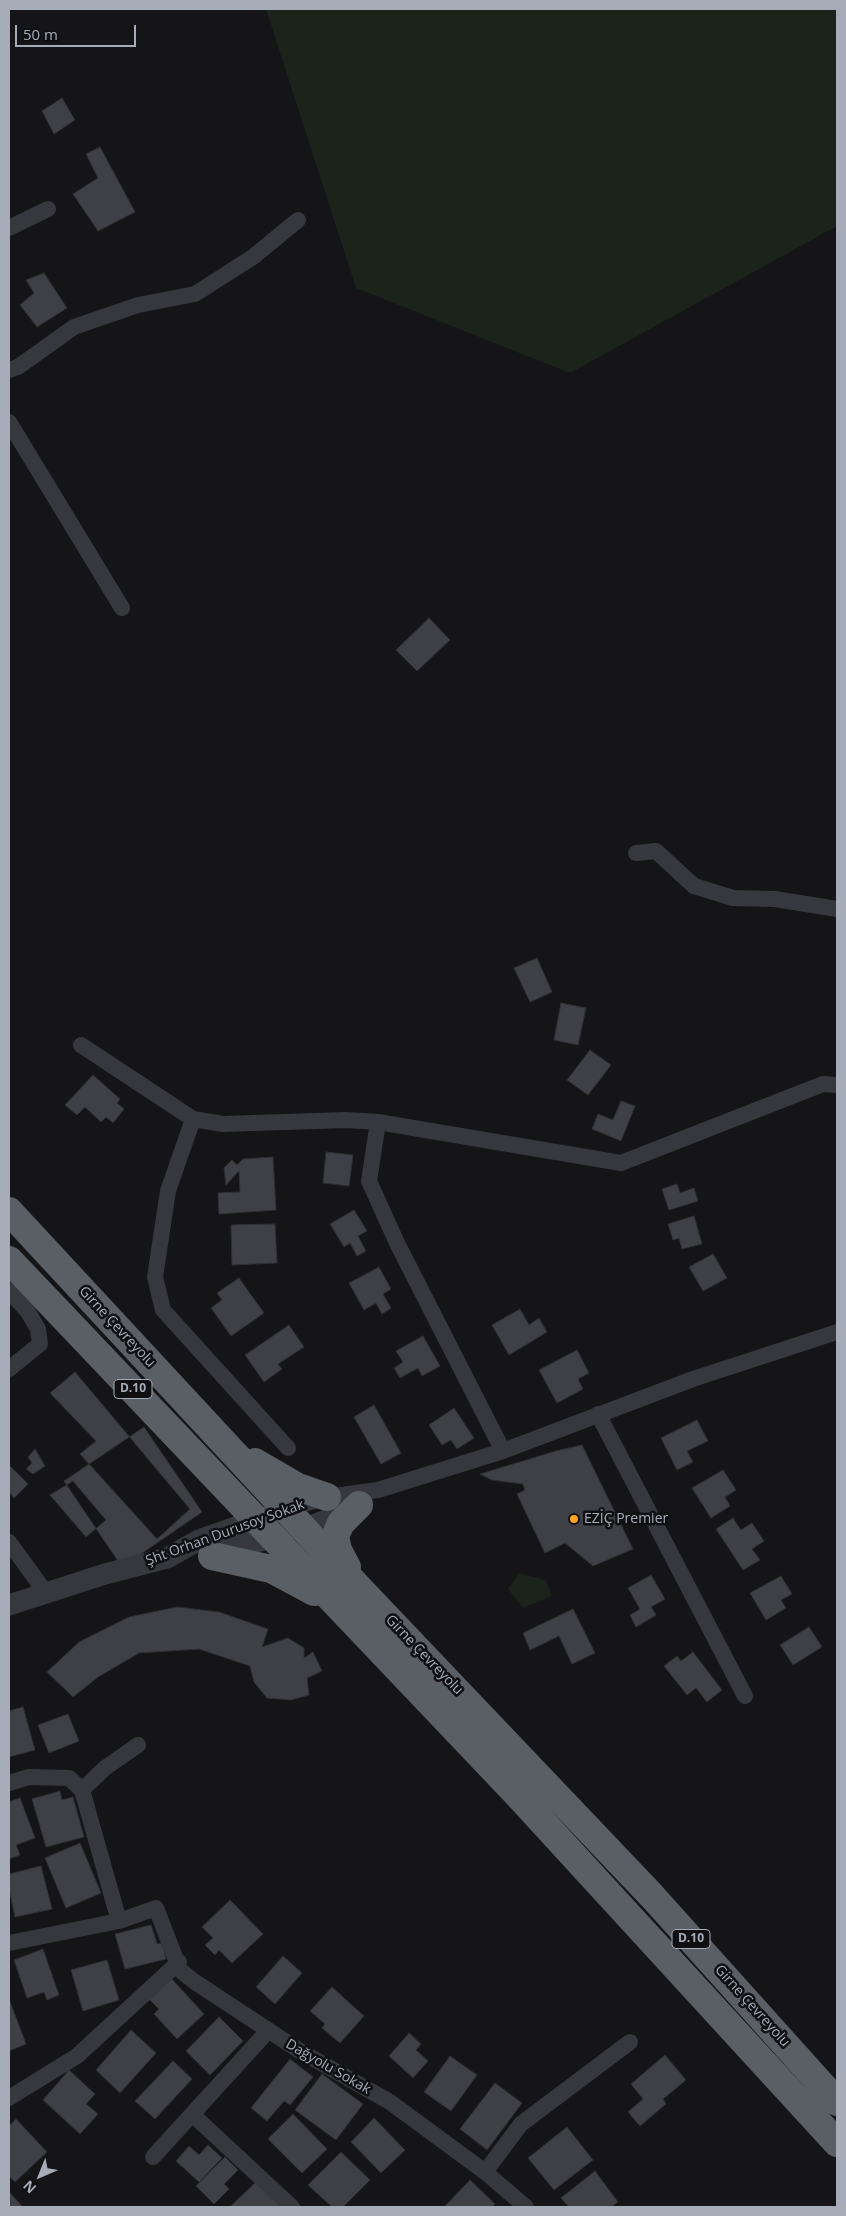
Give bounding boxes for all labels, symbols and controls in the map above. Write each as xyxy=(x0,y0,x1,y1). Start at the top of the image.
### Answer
scale bar xyxy=(18,15,139,47)
text: 50 m xyxy=(23,24,58,44)
street label: Girne Çevreyolu xyxy=(75,1283,159,1371)
road number: D.10 xyxy=(114,1380,152,1398)
street label: Şht Orhan Durusoy Sokak xyxy=(143,1496,307,1570)
place label: EZİÇ Premier xyxy=(584,1511,668,1527)
marker: EZİÇ Premier xyxy=(568,1513,580,1525)
street label: Girne Çevreyolu xyxy=(382,1612,466,1698)
road number: D.10 xyxy=(672,1930,710,1948)
street label: Girne Çevreyolu xyxy=(711,1962,793,2050)
street label: Dağyolu Sokak xyxy=(283,2036,373,2098)
north arrow xyxy=(15,2151,65,2201)
text: N xyxy=(19,2176,40,2198)

